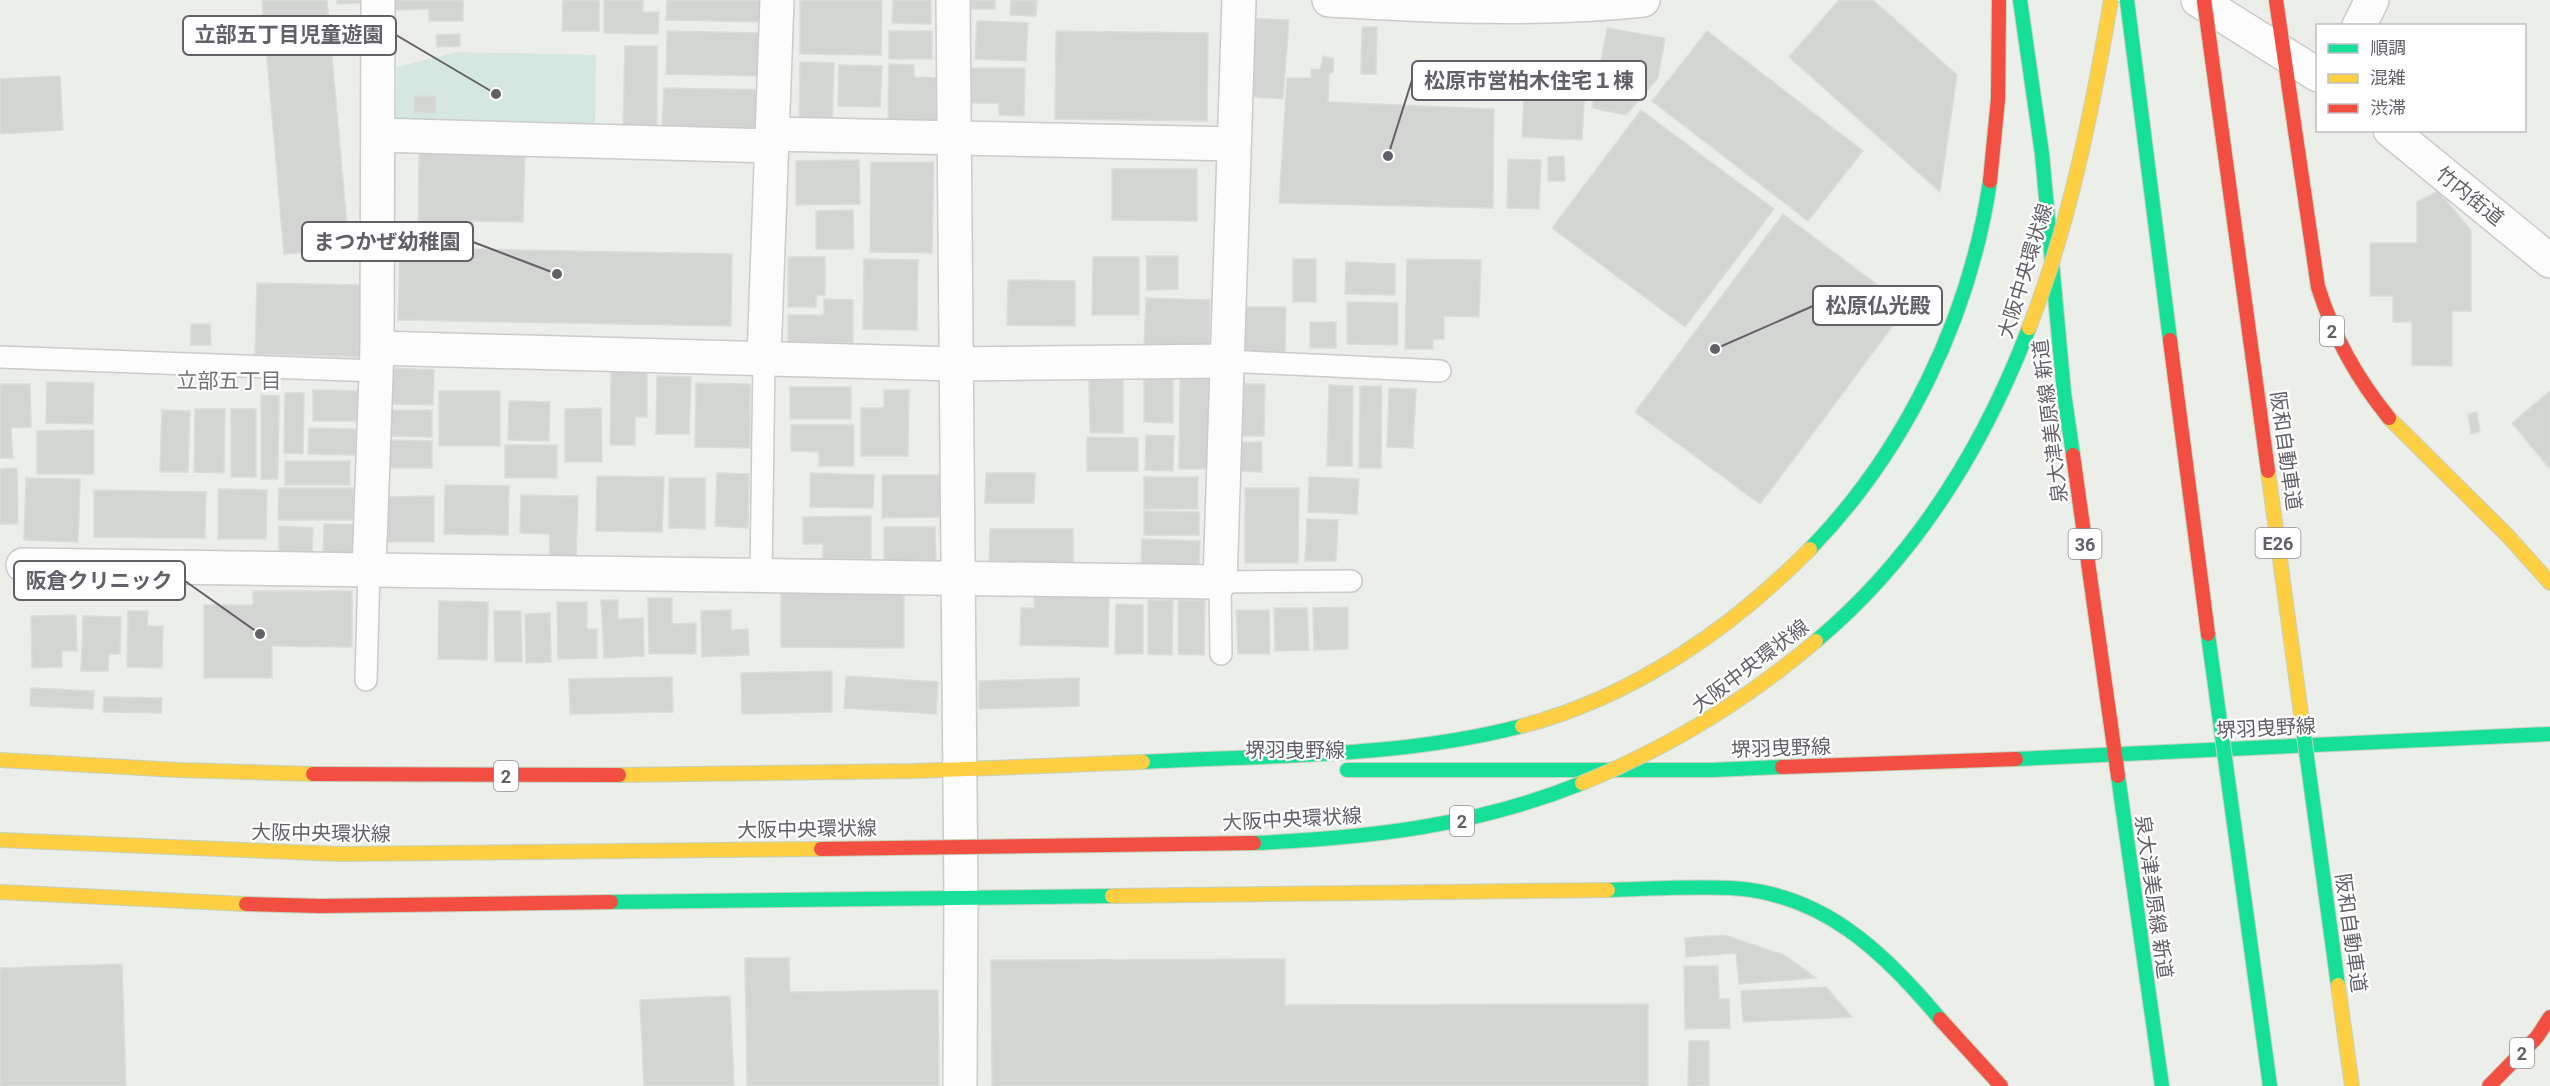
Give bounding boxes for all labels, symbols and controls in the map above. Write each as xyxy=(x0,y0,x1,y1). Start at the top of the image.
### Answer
callout: 立部五丁目児童遊園 xyxy=(183,16,396,55)
text: 立部五丁目児童遊園 xyxy=(195,23,384,47)
legend xyxy=(2316,24,2526,132)
text: 順調 xyxy=(2370,37,2406,58)
callout: 松原市営柏木住宅１棟 xyxy=(1412,61,1646,100)
text: 混雑 xyxy=(2370,67,2406,88)
text: 松原市営柏木住宅１棟 xyxy=(1424,69,1634,93)
text: 渋滞 xyxy=(2370,97,2406,118)
street label: 竹内街道 xyxy=(2431,162,2509,230)
street label: 大阪中央環状線 xyxy=(1993,201,2057,341)
callout: まつかぜ幼稚園 xyxy=(302,222,473,261)
text: まつかぜ幼稚園 xyxy=(314,230,461,254)
callout: 松原仏光殿 xyxy=(1813,286,1942,325)
text: 松原仏光殿 xyxy=(1826,294,1931,318)
road number: 2 xyxy=(2320,316,2344,346)
street label: 泉大津美原線 新道 xyxy=(2028,338,2072,504)
district label: 立部五丁目 xyxy=(177,369,282,393)
street label: 阪和自動車道 xyxy=(2266,390,2306,512)
road number: E26 xyxy=(2256,528,2300,558)
road number: 36 xyxy=(2068,529,2102,559)
callout: 阪倉クリニック xyxy=(14,561,185,600)
text: 阪倉クリニック xyxy=(26,569,173,593)
street label: 大阪中央環状線 xyxy=(1687,614,1813,718)
street label: 堺羽曳野線 xyxy=(2215,713,2317,743)
street label: 堺羽曳野線 xyxy=(1731,734,1831,762)
street label: 堺羽曳野線 xyxy=(1245,738,1345,762)
road number: 2 xyxy=(494,761,518,791)
street label: 大阪中央環状線 xyxy=(1221,803,1363,835)
road number: 2 xyxy=(1450,806,1474,836)
street label: 泉大津美原線 新道 xyxy=(2131,814,2177,980)
street label: 大阪中央環状線 xyxy=(737,816,877,842)
street label: 大阪中央環状線 xyxy=(251,820,391,846)
street label: 阪和自動車道 xyxy=(2331,872,2371,994)
road number: 2 xyxy=(2510,1038,2534,1068)

